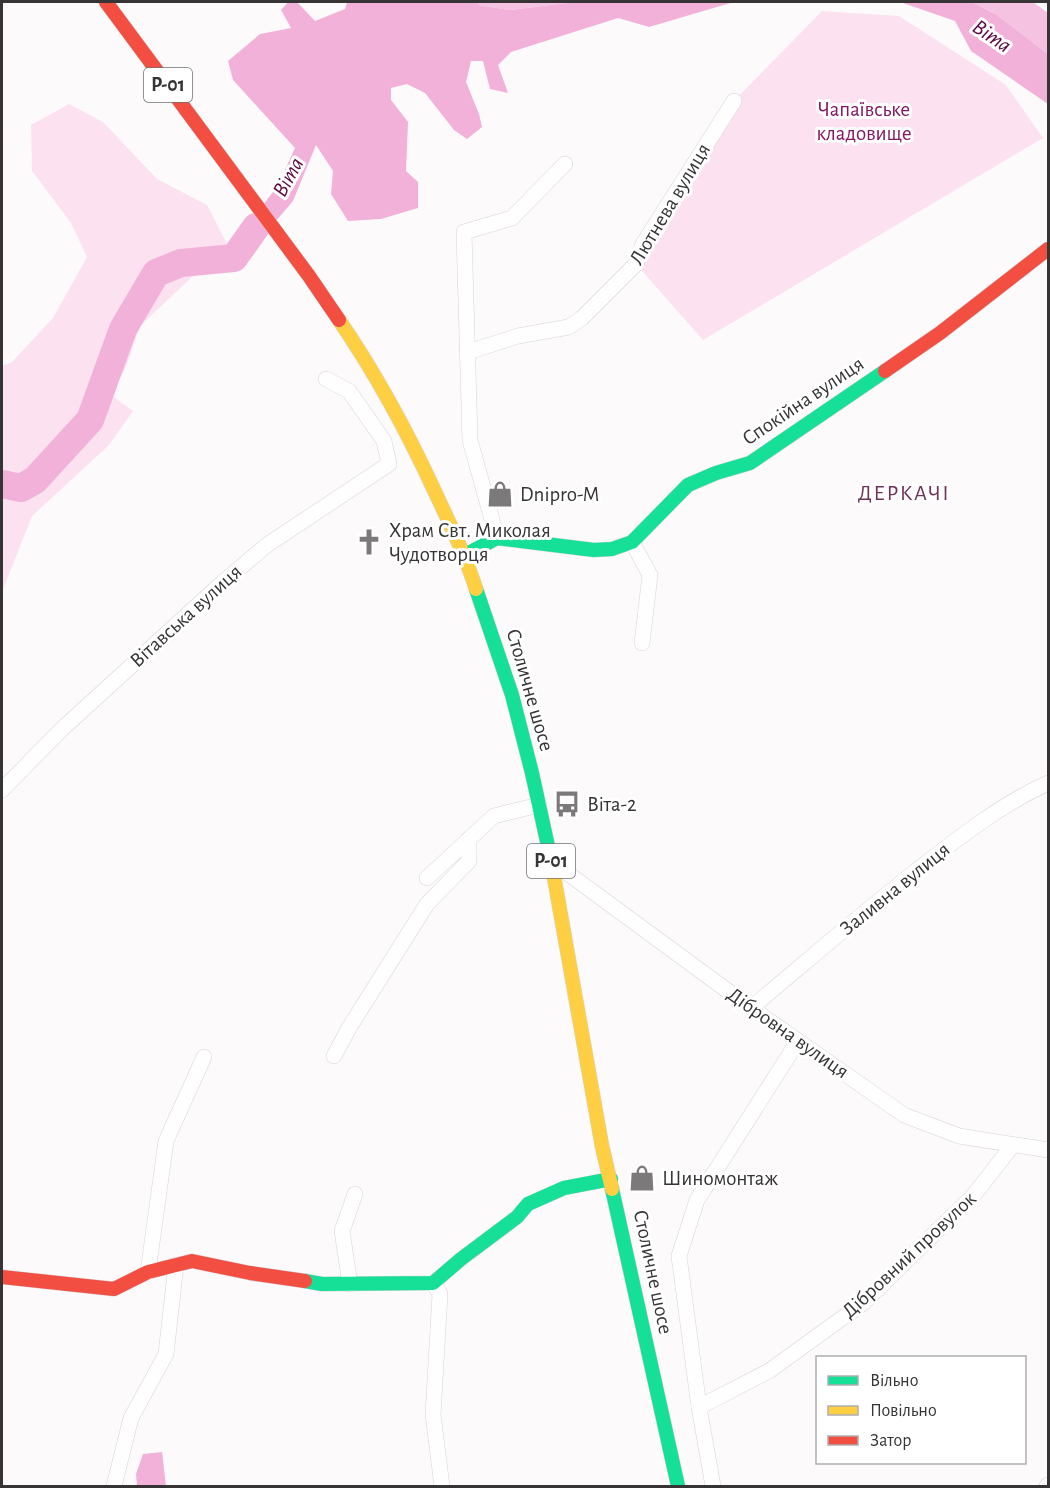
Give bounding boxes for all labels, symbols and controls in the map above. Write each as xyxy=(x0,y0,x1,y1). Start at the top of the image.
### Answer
water label: Віта xyxy=(969,15,1015,57)
road number: Р-01 xyxy=(144,68,192,102)
park label: Чапаївське кладовище xyxy=(816,99,912,144)
street label: Лютнева вулиця xyxy=(626,140,714,268)
water label: Віта xyxy=(268,154,308,200)
street label: Спокійна вулиця xyxy=(738,353,868,449)
shop icon: Dnipro-M xyxy=(485,479,515,509)
district label: ДЕРКАЧІ xyxy=(858,482,950,504)
place label: Dnipro-M xyxy=(520,484,599,505)
place label: Храм Свт. Миколая Чудотворця xyxy=(389,520,551,565)
church icon: Храм Свт. Миколая Чудотворця xyxy=(354,527,384,557)
street label: Вітавська вулиця xyxy=(126,561,246,671)
street label: Столичне шосе xyxy=(502,626,558,754)
bus stop icon: Віта-2 xyxy=(552,789,582,819)
place label: Віта-2 xyxy=(587,794,637,815)
street label: Заливна вулиця xyxy=(836,839,954,939)
road number: Р-01 xyxy=(527,844,575,878)
street label: Дібровна вулиця xyxy=(723,983,853,1083)
shop icon: Шиномонтаж xyxy=(627,1163,657,1193)
place label: Шиномонтаж xyxy=(662,1168,778,1189)
street label: Дібровний провулок xyxy=(838,1188,980,1322)
street label: Столичне шосе xyxy=(630,1208,676,1336)
legend xyxy=(816,1356,1026,1464)
text: Вільно xyxy=(870,1372,918,1390)
text: Повільно xyxy=(870,1402,937,1420)
text: Затор xyxy=(870,1432,911,1450)

